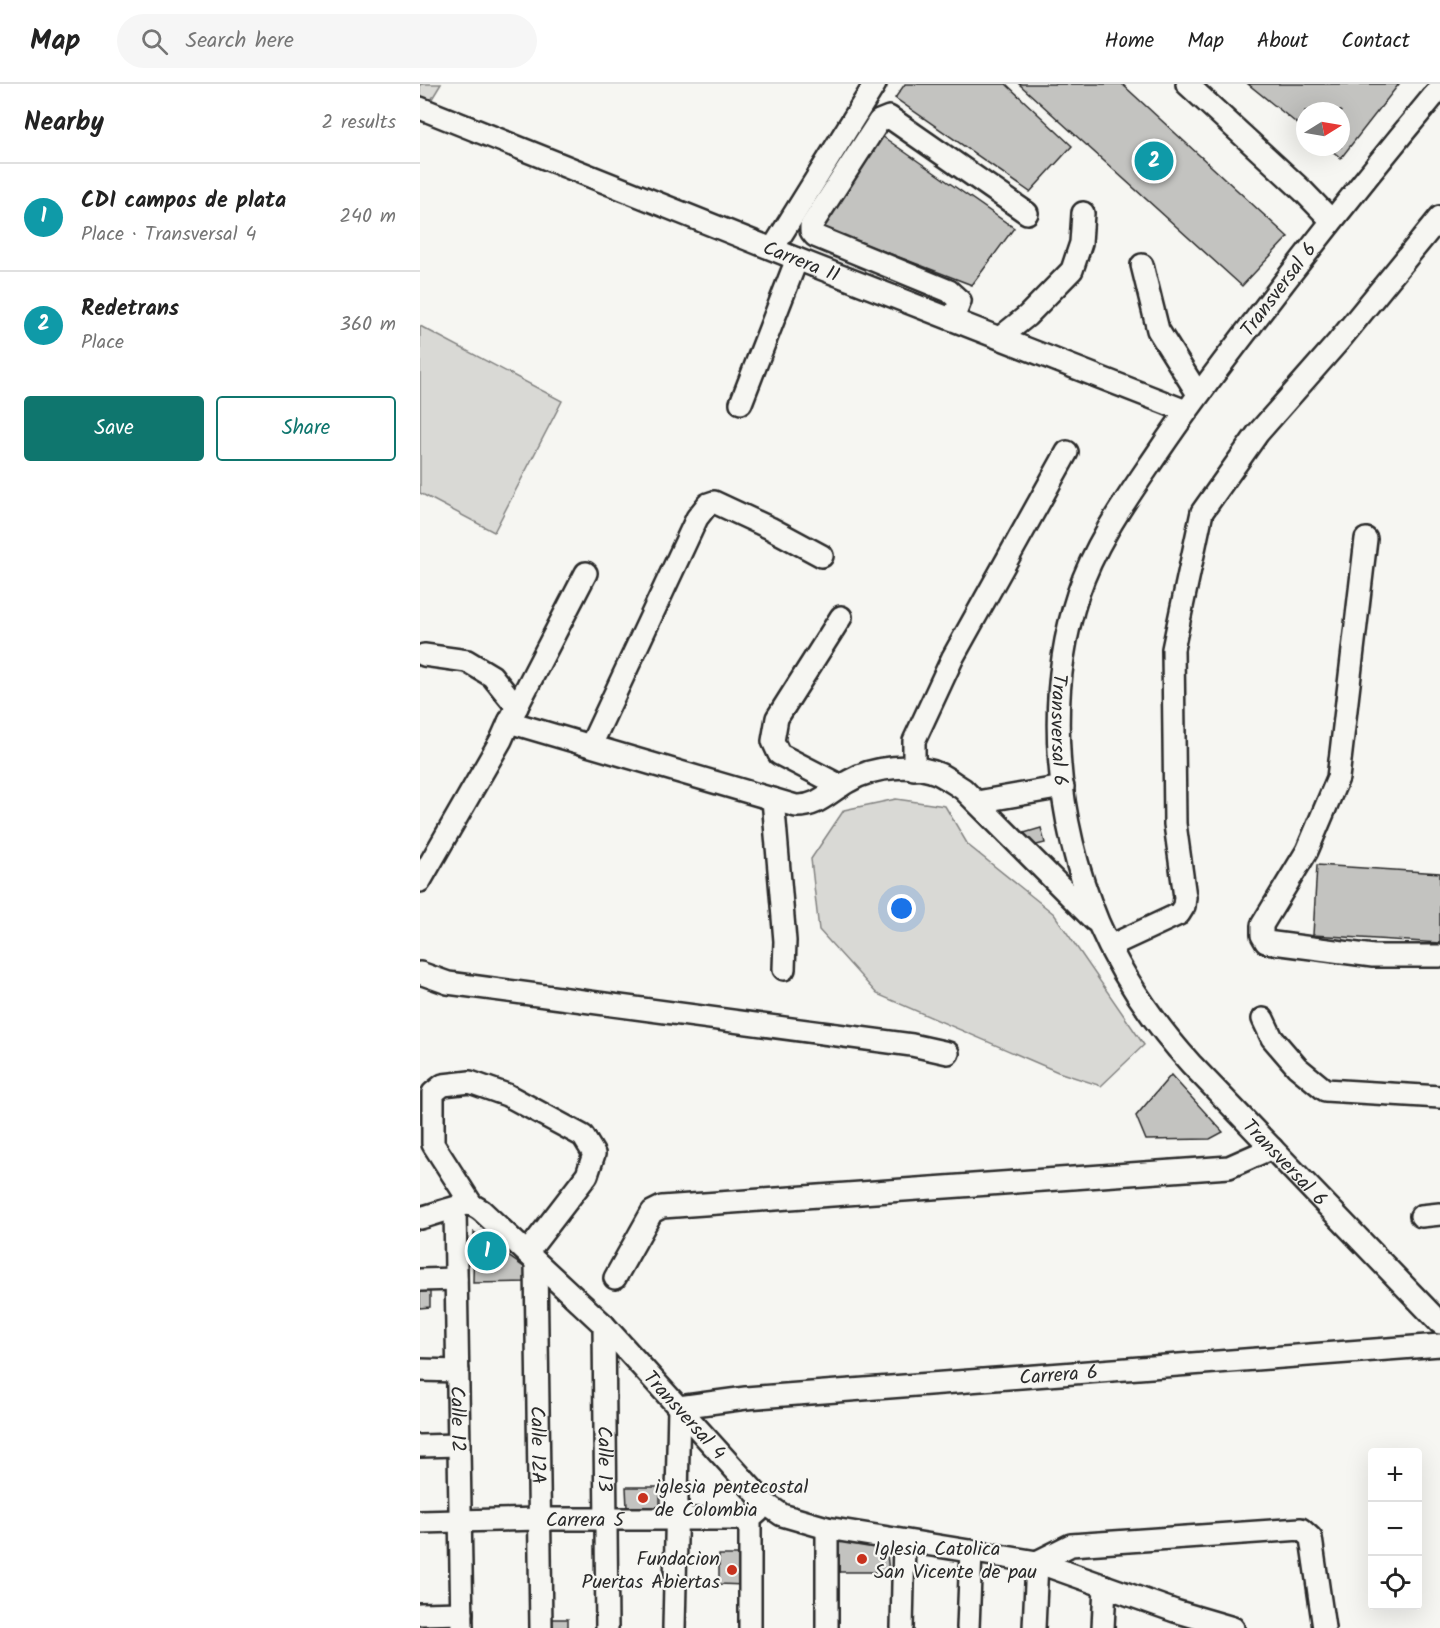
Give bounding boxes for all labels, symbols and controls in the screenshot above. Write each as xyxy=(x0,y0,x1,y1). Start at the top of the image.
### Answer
search box xyxy=(117,14,537,68)
text: Map xyxy=(30,19,81,64)
text: Search here xyxy=(186,24,294,59)
icon: search xyxy=(138,25,171,58)
text: Home xyxy=(1105,25,1154,58)
text: Map xyxy=(1187,25,1224,58)
text: About xyxy=(1257,25,1308,58)
text: Contact xyxy=(1341,25,1410,58)
text: Nearby xyxy=(24,102,104,144)
north arrow xyxy=(1296,102,1350,156)
text: 2 results xyxy=(321,107,396,139)
pin: 2 xyxy=(1134,138,1174,184)
text: CDI campos de plata xyxy=(81,184,286,219)
text: 1 xyxy=(40,201,47,233)
text: 240 m xyxy=(339,201,396,233)
text: Place · Transversal 4 xyxy=(81,219,257,251)
street label: Carrera 11 xyxy=(758,233,844,292)
street label: Transversal 6 xyxy=(1233,236,1326,345)
text: Redetrans xyxy=(81,292,179,327)
text: 2 xyxy=(38,309,49,341)
text: 360 m xyxy=(340,309,396,341)
text: Place xyxy=(81,327,124,359)
button: Save xyxy=(24,396,204,461)
button: Share xyxy=(216,396,396,461)
street label: Transversal 6 xyxy=(1040,672,1076,788)
your location xyxy=(887,894,916,923)
street label: Transversal 6 xyxy=(1234,1112,1334,1215)
pin: 1 xyxy=(468,1228,506,1274)
street label: Carrera 6 xyxy=(1018,1357,1099,1395)
street label: Transversal 4 xyxy=(634,1364,733,1468)
street label: Calle 12 xyxy=(440,1386,473,1452)
street label: Calle 12A xyxy=(520,1406,553,1484)
street label: Calle 13 xyxy=(587,1426,620,1492)
map controls xyxy=(1368,1448,1422,1610)
button: + xyxy=(1368,1448,1422,1502)
place label: iglesia pentecostal de Colombia xyxy=(655,1472,808,1527)
marker: iglesia pentecostal de Colombia xyxy=(636,1491,650,1505)
button: − xyxy=(1368,1502,1422,1556)
street label: Carrera 5 xyxy=(546,1505,625,1537)
place label: Iglesia Catolica San Vicente de pau xyxy=(874,1534,1037,1589)
place label: Fundacion Puertas Abiertas xyxy=(582,1544,720,1599)
marker: Iglesia Catolica San Vicente de pau xyxy=(855,1552,869,1566)
button: locate xyxy=(1368,1556,1422,1610)
marker: Fundacion Puertas Abiertas xyxy=(725,1563,739,1577)

